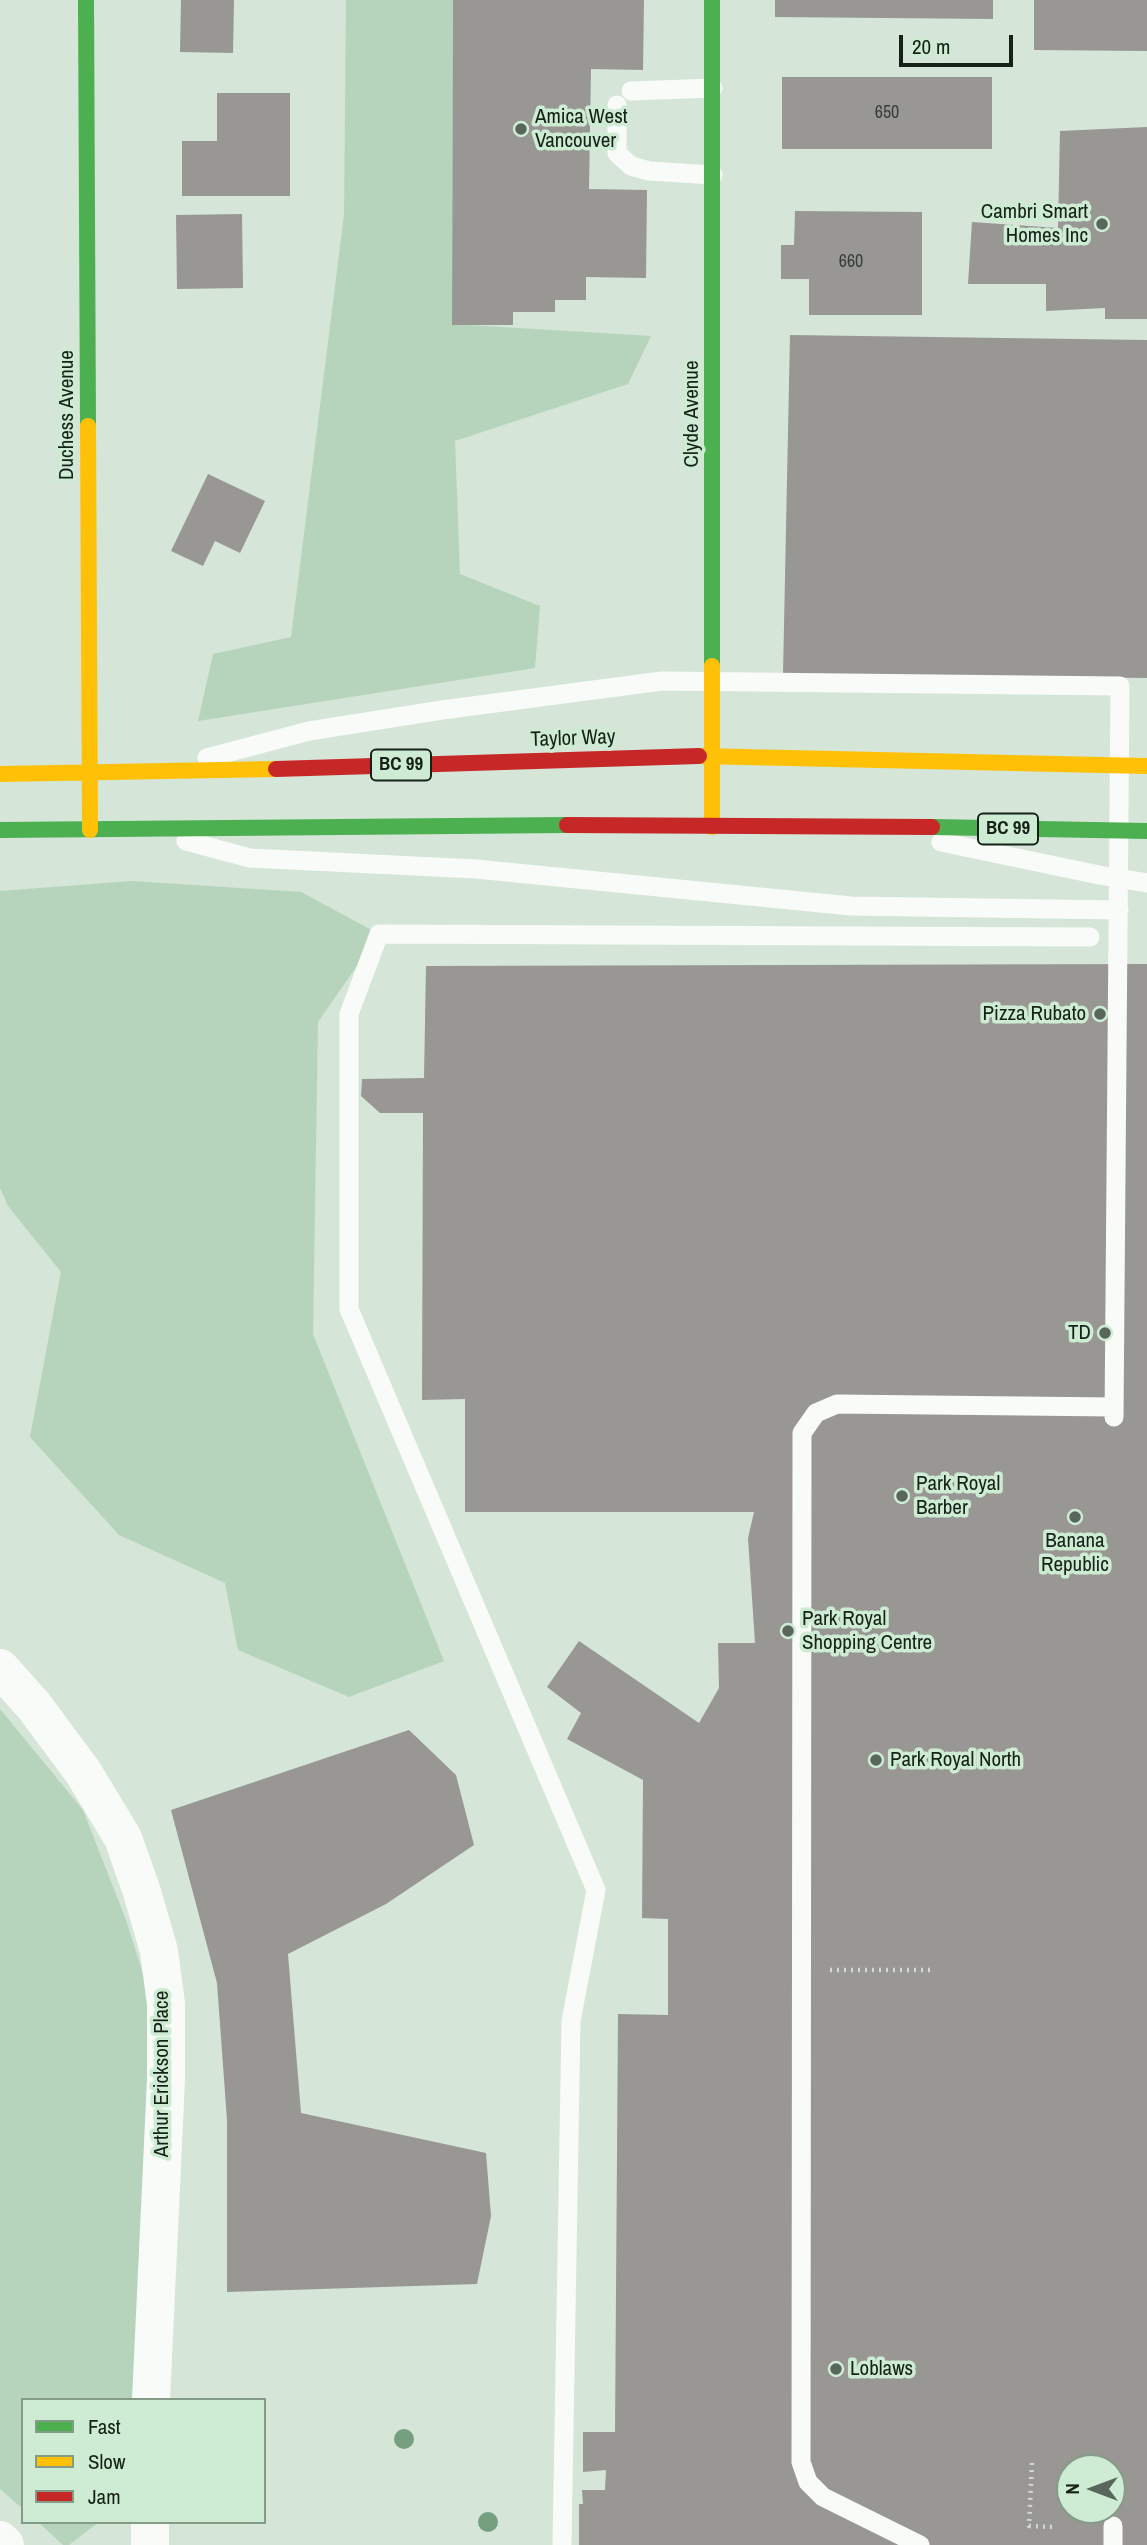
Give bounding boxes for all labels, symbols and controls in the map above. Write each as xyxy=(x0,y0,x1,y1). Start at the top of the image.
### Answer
scale bar xyxy=(902,21,1016,65)
text: 20 m xyxy=(912,32,950,61)
house number: 650 xyxy=(875,102,899,124)
place label: Amica West Vancouver xyxy=(535,104,628,154)
marker: Amica West Vancouver xyxy=(513,121,529,137)
place label: Cambri Smart Homes Inc xyxy=(981,199,1088,249)
marker: Cambri Smart Homes Inc xyxy=(1094,216,1110,232)
house number: 660 xyxy=(839,251,863,273)
street label: Duchess Avenue xyxy=(54,350,80,480)
street label: Clyde Avenue xyxy=(679,361,705,467)
street label: Taylor Way xyxy=(530,725,616,753)
road number: BC 99 xyxy=(371,750,431,780)
road number: BC 99 xyxy=(978,814,1038,844)
place label: Pizza Rubato xyxy=(983,1001,1086,1027)
marker: Pizza Rubato xyxy=(1092,1006,1108,1022)
place label: TD xyxy=(1068,1320,1091,1346)
marker: TD xyxy=(1097,1325,1113,1341)
place label: Park Royal Barber xyxy=(916,1471,1000,1521)
marker: Park Royal Barber xyxy=(894,1488,910,1504)
marker: Banana Republic xyxy=(1067,1509,1083,1525)
place label: Banana Republic xyxy=(1041,1528,1109,1578)
place label: Park Royal Shopping Centre xyxy=(802,1606,932,1656)
marker: Park Royal Shopping Centre xyxy=(780,1623,796,1639)
place label: Park Royal North xyxy=(890,1747,1021,1773)
marker: Park Royal North xyxy=(868,1752,884,1768)
street label: Arthur Erickson Place xyxy=(149,1991,175,2157)
place label: Loblaws xyxy=(850,2356,913,2382)
marker: Loblaws xyxy=(828,2361,844,2377)
legend xyxy=(21,2398,266,2524)
text: Fast xyxy=(88,2412,121,2441)
text: Slow xyxy=(88,2447,125,2476)
north arrow xyxy=(1056,2454,1126,2524)
text: Jam xyxy=(88,2482,121,2511)
text: N xyxy=(1059,2483,1085,2495)

